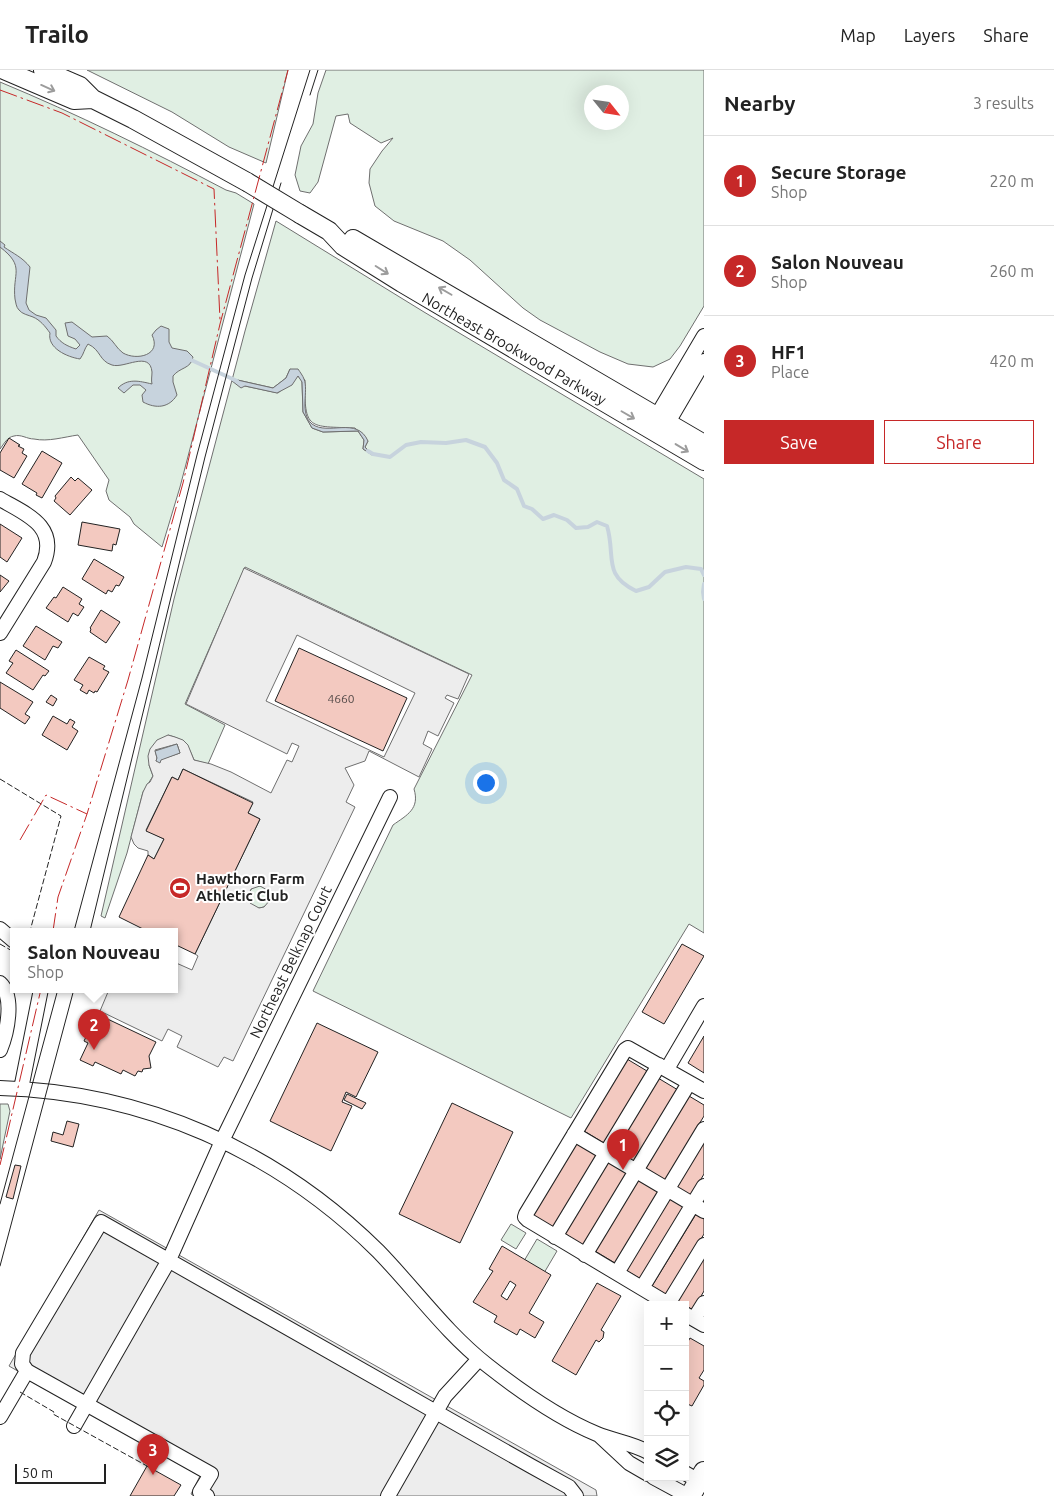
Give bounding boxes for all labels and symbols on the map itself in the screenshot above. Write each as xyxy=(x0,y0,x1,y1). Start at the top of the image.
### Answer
one-way arrow xyxy=(40,84,55,94)
north arrow xyxy=(584,85,629,130)
one-way arrow xyxy=(375,265,389,275)
one-way arrow xyxy=(438,286,452,296)
street label: Northeast Brookwood Parkway xyxy=(419,289,609,408)
one-way arrow xyxy=(620,410,634,420)
one-way arrow xyxy=(675,443,689,453)
house number: 4660 xyxy=(327,692,355,705)
your location xyxy=(473,770,499,796)
place label: Hawthorn Farm Athletic Club xyxy=(196,870,305,904)
sports icon: Hawthorn Farm Athletic Club xyxy=(168,876,192,900)
street label: Northeast Belknap Court xyxy=(246,883,335,1041)
pin: 2 xyxy=(78,1009,110,1050)
pin: 1 xyxy=(607,1129,639,1170)
pin: 3 xyxy=(137,1434,169,1475)
scale bar xyxy=(15,1461,106,1484)

